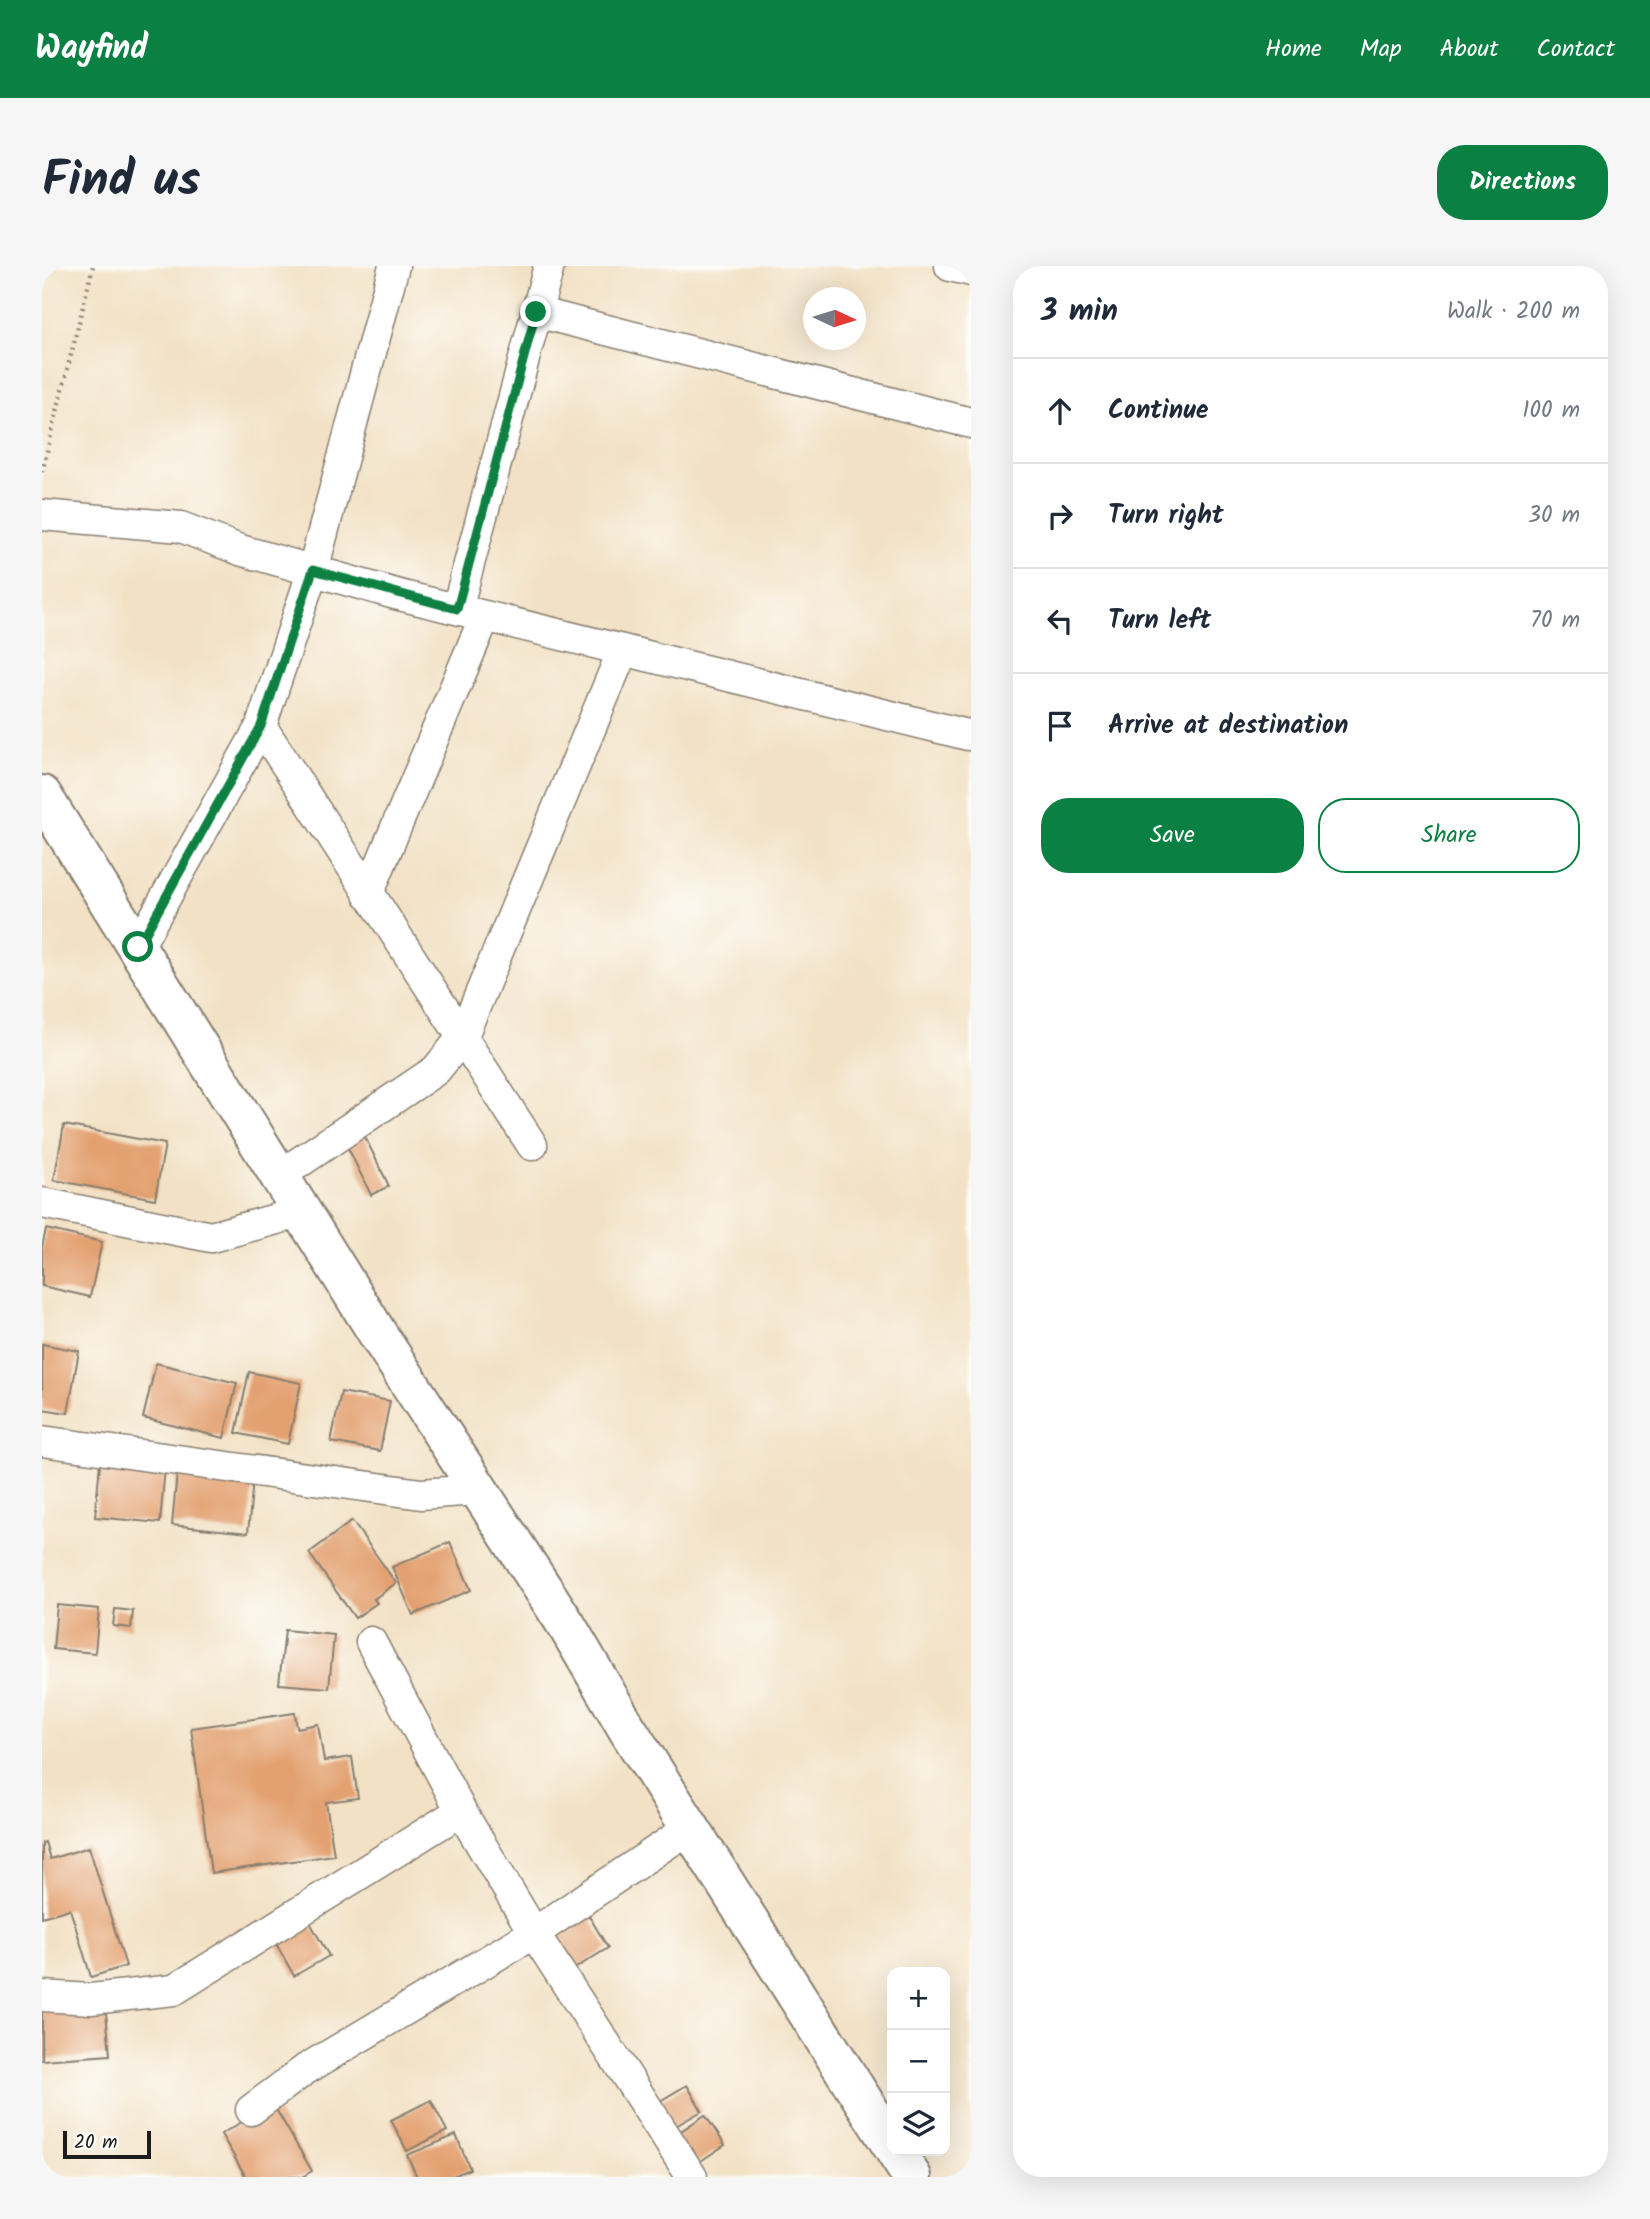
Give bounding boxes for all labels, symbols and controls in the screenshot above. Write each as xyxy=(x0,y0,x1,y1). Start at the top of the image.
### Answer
text: Wayfind xyxy=(35,23,148,76)
text: Home xyxy=(1265,30,1322,69)
text: Map xyxy=(1360,30,1402,69)
text: About xyxy=(1440,30,1498,69)
text: Contact xyxy=(1536,30,1615,69)
text: Find us xyxy=(42,143,200,221)
button: Directions xyxy=(1437,145,1608,220)
north arrow xyxy=(803,287,866,350)
text: 3 min xyxy=(1041,288,1118,336)
text: Walk · 200 m xyxy=(1447,294,1580,330)
route end xyxy=(520,296,551,327)
text: Continue xyxy=(1108,390,1209,432)
icon: ahead xyxy=(1041,392,1079,430)
text: 100 m xyxy=(1522,393,1580,429)
text: Turn right xyxy=(1108,495,1224,537)
icon: right xyxy=(1041,497,1079,535)
text: 30 m xyxy=(1528,498,1580,534)
text: Turn left xyxy=(1108,600,1211,642)
icon: left xyxy=(1041,602,1079,640)
text: 70 m xyxy=(1530,603,1580,639)
text: Arrive at destination xyxy=(1108,705,1348,747)
icon: arrive xyxy=(1041,707,1079,745)
button: Save xyxy=(1041,798,1304,873)
button: Share xyxy=(1318,798,1580,873)
route start xyxy=(122,931,153,962)
map controls xyxy=(887,1967,950,2156)
button: + xyxy=(887,1967,950,2030)
button: − xyxy=(887,2030,950,2093)
button: layers xyxy=(887,2093,950,2156)
scale bar xyxy=(63,2128,150,2160)
text: 20 m xyxy=(74,2128,117,2158)

